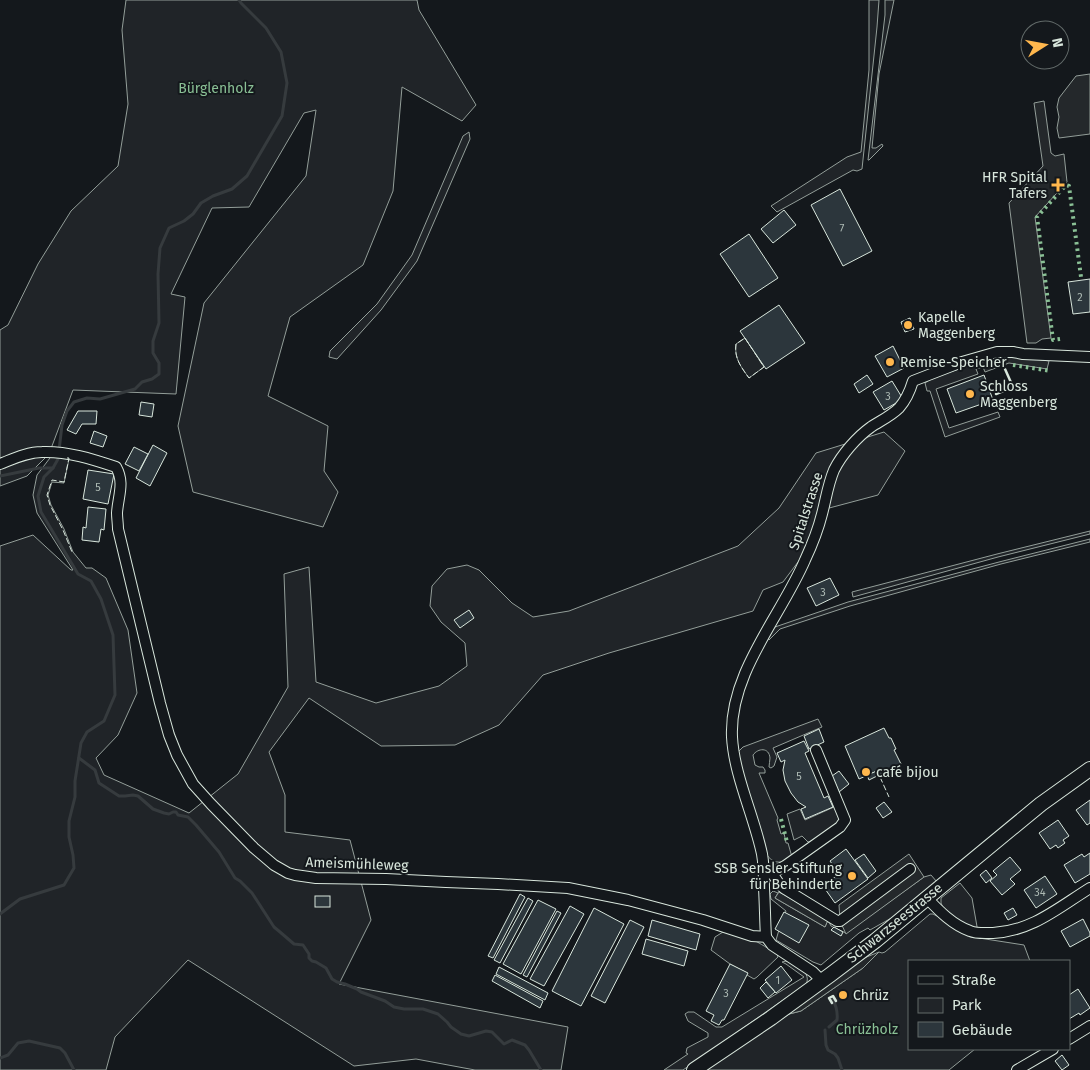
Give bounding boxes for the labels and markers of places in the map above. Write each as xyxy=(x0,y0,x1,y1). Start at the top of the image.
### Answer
place label: HFR Spital Tafers xyxy=(982,169,1047,202)
marker: HFR Spital Tafers xyxy=(1051,178,1065,192)
place label: Kapelle Maggenberg xyxy=(918,309,996,342)
marker: Kapelle Maggenberg xyxy=(902,319,914,331)
place label: Remise-Speicher xyxy=(900,354,1007,371)
marker: Remise-Speicher xyxy=(884,356,896,368)
place label: Schloss Maggenberg xyxy=(980,378,1058,411)
marker: Schloss Maggenberg xyxy=(964,388,976,400)
place label: café bijou xyxy=(876,764,939,781)
marker: café bijou xyxy=(860,766,872,778)
place label: SSB Sensler Stiftung für Behinderte xyxy=(714,860,843,893)
marker: SSB Sensler Stiftung für Behinderte xyxy=(846,870,858,882)
place label: Chrüz xyxy=(853,987,889,1004)
marker: Chrüz xyxy=(837,989,849,1001)

